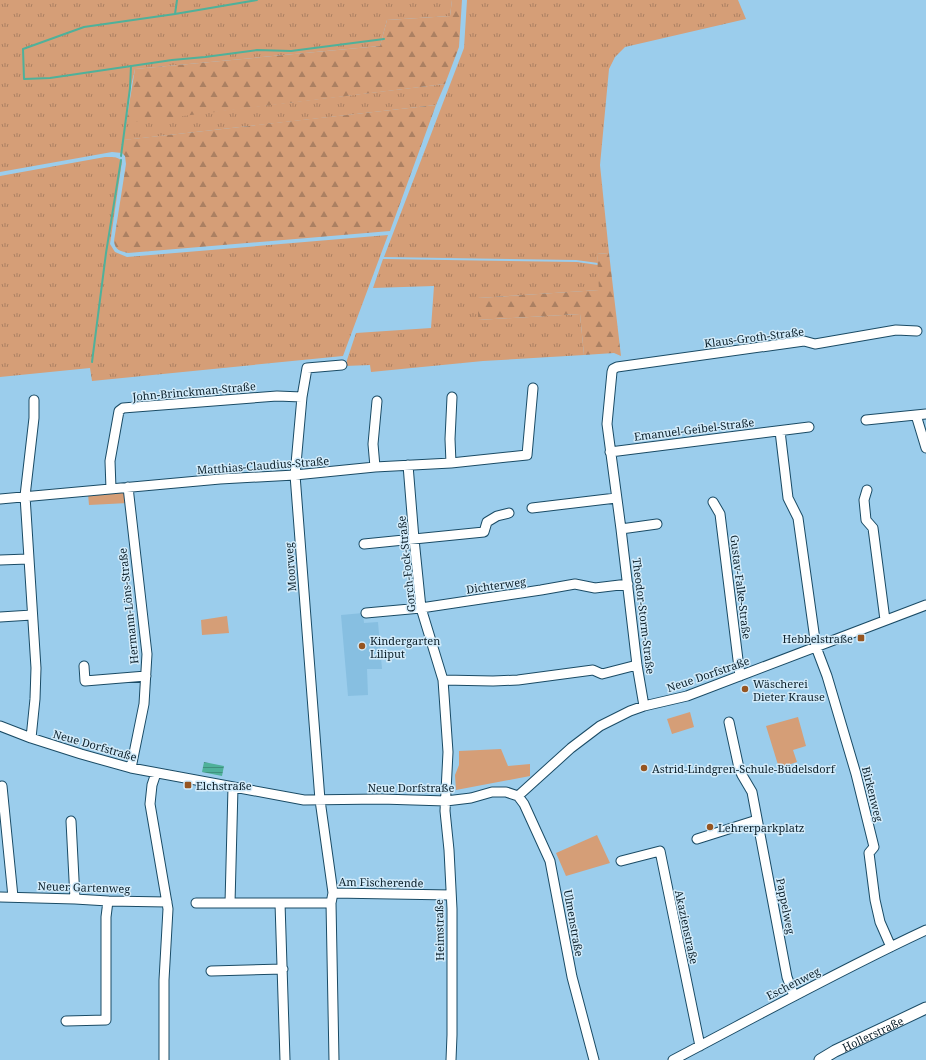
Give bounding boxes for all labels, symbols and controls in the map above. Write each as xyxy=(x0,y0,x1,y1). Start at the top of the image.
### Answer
street label: Klaus-Groth-Straße xyxy=(703,323,805,351)
street label: John-Brinckman-Straße xyxy=(131,378,256,404)
street label: Emanuel-Geibel-Straße xyxy=(633,414,755,444)
street label: Matthias-Claudius-Straße xyxy=(196,453,330,477)
street label: Gorch-Fock-Straße xyxy=(393,515,419,613)
street label: Gustav-Falke-Straße xyxy=(727,534,755,640)
street label: Moorweg xyxy=(281,542,299,592)
street label: Hermann-Löns-Straße xyxy=(114,547,142,665)
street label: Theodor-Storm-Straße xyxy=(629,557,659,675)
street label: Dichterweg xyxy=(465,573,527,597)
place label: Hebbelstraße xyxy=(783,631,853,646)
place label: Kindergarten Liliput xyxy=(370,633,440,661)
marker: Hebbelstraße xyxy=(856,633,866,643)
marker: Kindergarten Liliput xyxy=(357,641,367,651)
street label: Neue Dorfstraße xyxy=(665,653,751,695)
place label: Wäscherei Dieter Krause xyxy=(753,676,825,704)
marker: Wäscherei Dieter Krause xyxy=(740,684,750,694)
street label: Neue Dorfstraße xyxy=(51,726,139,764)
place label: Astrid-Lindgren-Schule-Büdelsdorf xyxy=(652,761,836,776)
marker: Astrid-Lindgren-Schule-Büdelsdorf xyxy=(639,763,649,773)
street label: Birkenweg xyxy=(859,765,887,823)
place label: Elchstraße xyxy=(196,778,252,793)
marker: Elchstraße xyxy=(183,780,193,790)
street label: Neue Dorfstraße xyxy=(368,780,454,795)
place label: Lehrerparkplatz xyxy=(718,820,804,835)
marker: Lehrerparkplatz xyxy=(705,822,715,832)
street label: Am Fischerende xyxy=(338,874,424,890)
street label: Pappelweg xyxy=(773,877,799,935)
street label: Neuer Gartenweg xyxy=(37,878,131,896)
street label: Ulmenstraße xyxy=(561,888,587,958)
street label: Akazienstraße xyxy=(672,889,702,966)
street label: Heimstraße xyxy=(431,899,447,961)
street label: Eschenweg xyxy=(764,963,823,1003)
street label: Hollerstraße xyxy=(839,1012,906,1054)

